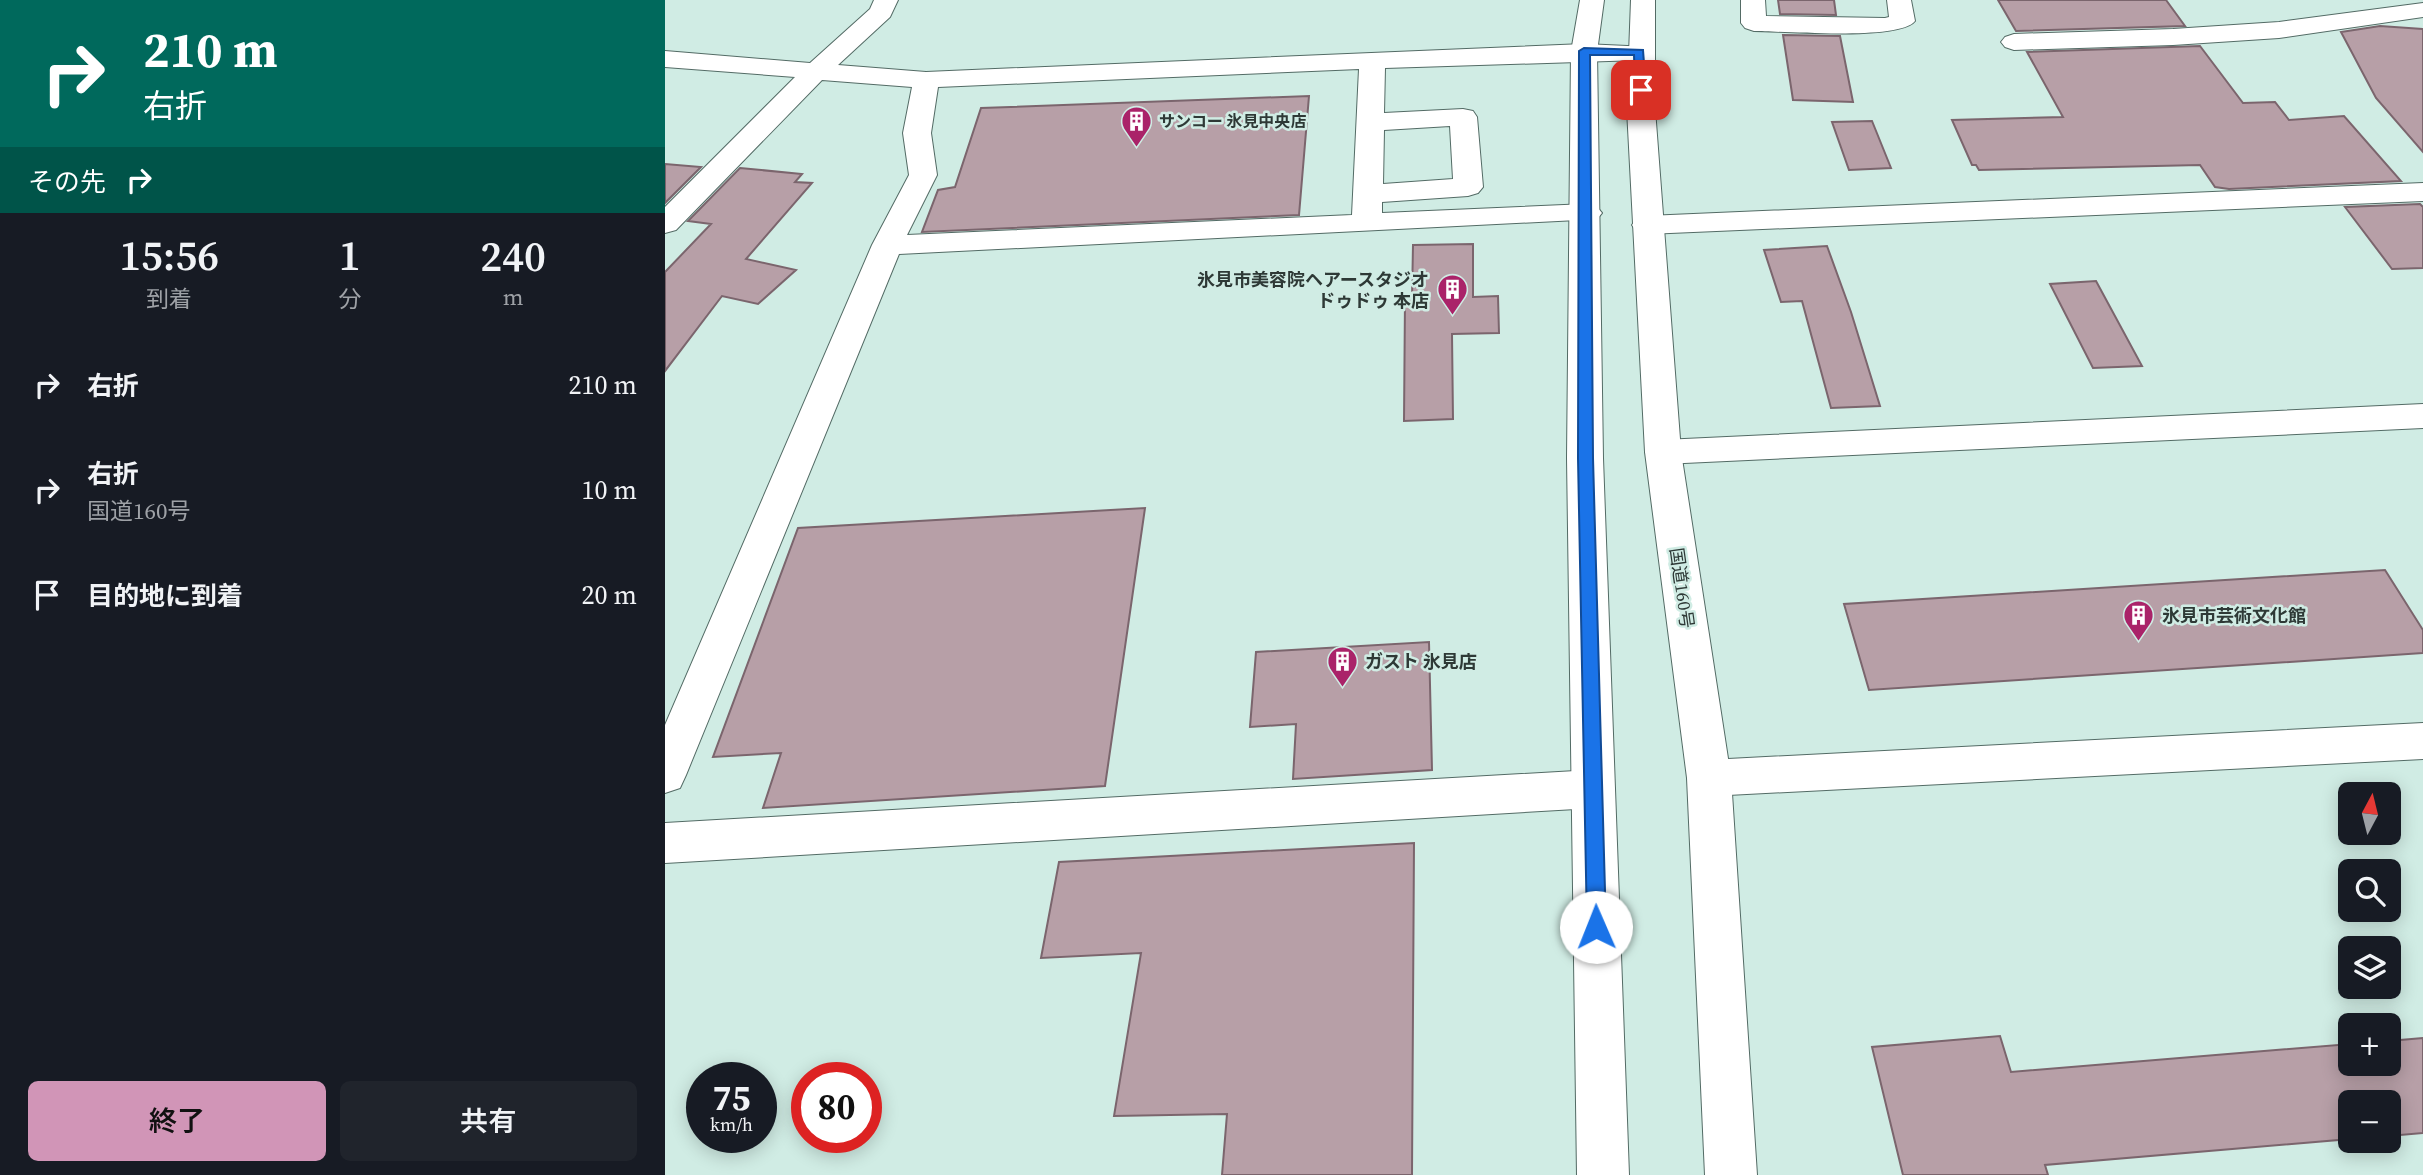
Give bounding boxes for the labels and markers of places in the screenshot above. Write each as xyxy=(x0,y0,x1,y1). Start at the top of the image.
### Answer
pin xyxy=(1611,60,1671,120)
building icon: サンコー 氷見中央店 xyxy=(1119,104,1153,148)
place label: サンコー 氷見中央店 xyxy=(1159,110,1306,132)
place label: 氷見市美容院ヘアースタジオ ドゥドゥ 本店 xyxy=(1197,267,1429,313)
building icon: 氷見市美容院ヘアースタジオ ドゥドゥ 本店 xyxy=(1435,272,1469,316)
building icon: 氷見市芸術文化館 xyxy=(2122,598,2156,642)
place label: 氷見市芸術文化館 xyxy=(2162,603,2306,628)
building icon: ガスト 氷見店 xyxy=(1325,644,1359,688)
place label: ガスト 氷見店 xyxy=(1365,649,1477,674)

